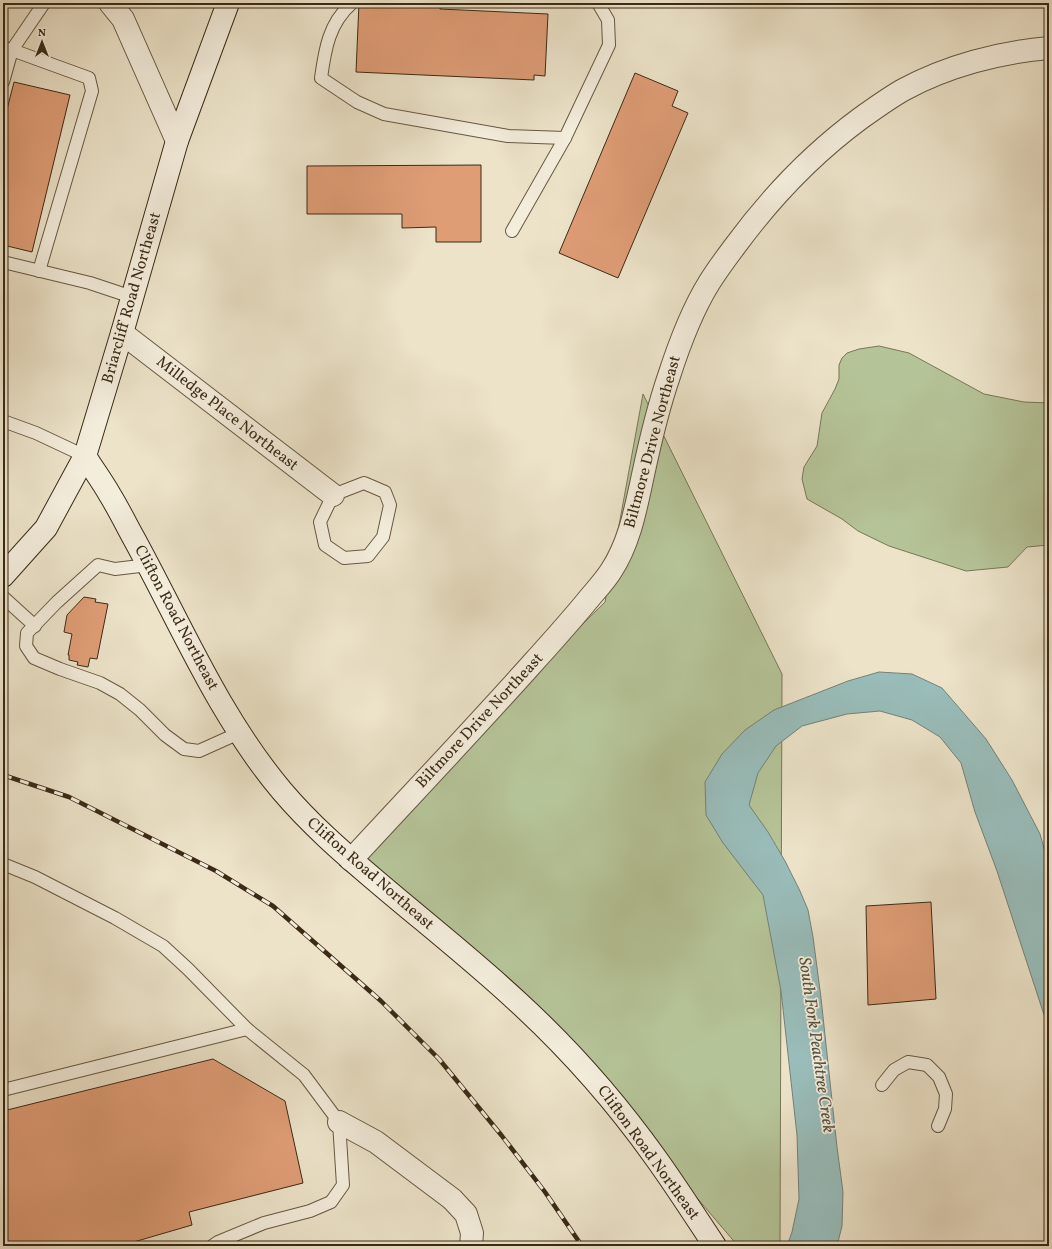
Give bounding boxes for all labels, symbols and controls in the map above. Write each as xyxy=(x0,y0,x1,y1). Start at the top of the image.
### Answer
north arrow xyxy=(22,22,62,62)
text: N xyxy=(38,26,46,41)
street label: Briarcliff Road Northeast xyxy=(97,209,167,386)
street label: Milledge Place Northeast xyxy=(151,351,303,477)
street label: Biltmore Drive Northeast xyxy=(619,353,687,531)
street label: Clifton Road Northeast xyxy=(128,541,224,695)
street label: Biltmore Drive Northeast xyxy=(411,648,549,794)
street label: Clifton Road Northeast xyxy=(302,813,439,936)
water label: South Fork Peachtree Creek xyxy=(792,956,840,1134)
street label: Clifton Road Northeast xyxy=(592,1081,705,1225)

